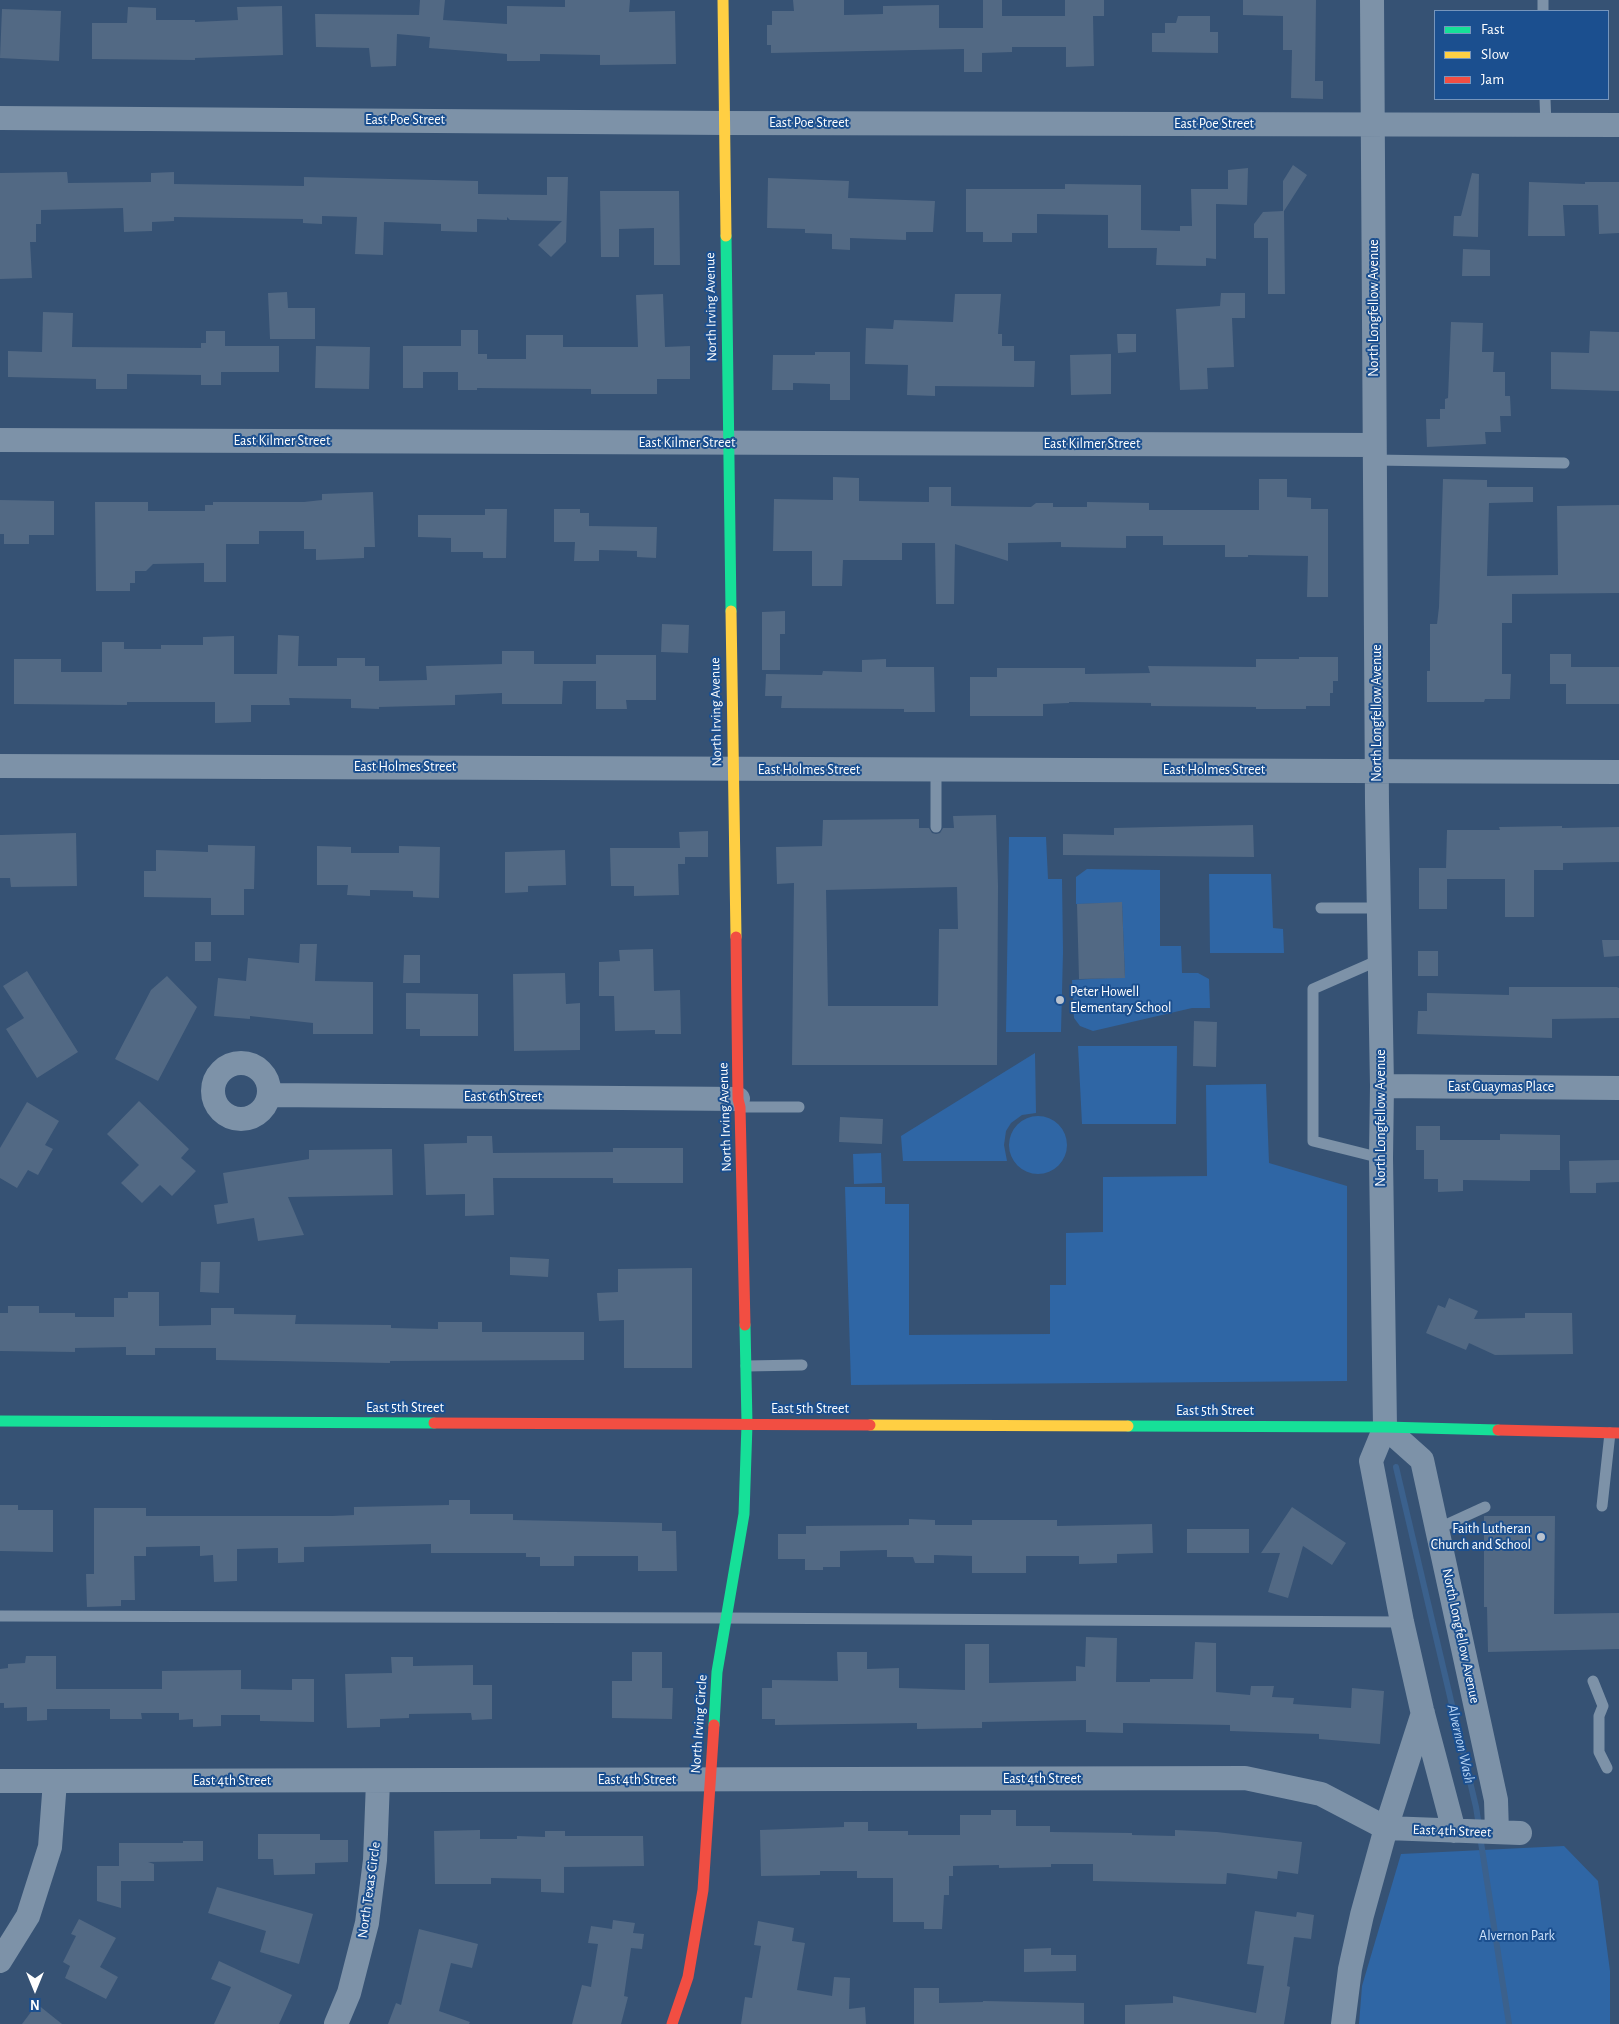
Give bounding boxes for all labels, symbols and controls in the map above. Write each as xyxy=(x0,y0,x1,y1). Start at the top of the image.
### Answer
legend xyxy=(1434,10,1609,100)
text: Fast xyxy=(1481,22,1504,37)
text: Slow xyxy=(1481,47,1509,62)
text: Jam xyxy=(1481,72,1504,87)
street label: East Poe Street xyxy=(365,112,445,128)
street label: East Poe Street xyxy=(769,115,849,131)
street label: East Poe Street xyxy=(1174,116,1254,132)
street label: North Longfellow Avenue xyxy=(1366,239,1382,377)
street label: North Irving Avenue xyxy=(702,252,720,362)
street label: East Kilmer Street xyxy=(234,433,330,449)
street label: East Kilmer Street xyxy=(639,435,735,451)
street label: East Kilmer Street xyxy=(1044,436,1140,452)
street label: North Longfellow Avenue xyxy=(1369,644,1385,782)
street label: North Irving Avenue xyxy=(707,657,725,767)
street label: East Holmes Street xyxy=(354,759,456,775)
street label: East Holmes Street xyxy=(758,762,860,778)
street label: East Holmes Street xyxy=(1163,762,1265,778)
place label: Peter Howell Elementary School xyxy=(1070,984,1171,1016)
marker: Peter Howell Elementary School xyxy=(1054,994,1066,1006)
street label: North Longfellow Avenue xyxy=(1373,1049,1389,1187)
street label: North Irving Avenue xyxy=(715,1062,735,1172)
street label: East Guaymas Place xyxy=(1448,1079,1554,1095)
street label: East 6th Street xyxy=(464,1089,542,1105)
street label: East 5th Street xyxy=(366,1400,444,1416)
street label: East 5th Street xyxy=(771,1401,849,1417)
street label: East 5th Street xyxy=(1176,1403,1254,1419)
place label: Faith Lutheran Church and School xyxy=(1431,1521,1531,1554)
marker: Faith Lutheran Church and School xyxy=(1535,1531,1547,1543)
street label: North Longfellow Avenue xyxy=(1438,1567,1484,1705)
street label: North Irving Circle xyxy=(687,1674,711,1774)
water label: Alvernon Wash xyxy=(1443,1703,1479,1785)
street label: East 4th Street xyxy=(1003,1771,1081,1787)
street label: East 4th Street xyxy=(598,1772,676,1788)
street label: East 4th Street xyxy=(193,1773,271,1789)
street label: East 4th Street xyxy=(1412,1821,1492,1841)
street label: North Texas Circle xyxy=(354,1841,384,1939)
park label: Alvernon Park xyxy=(1479,1928,1555,1944)
north arrow xyxy=(10,1964,60,2014)
text: N xyxy=(30,1997,40,2011)

